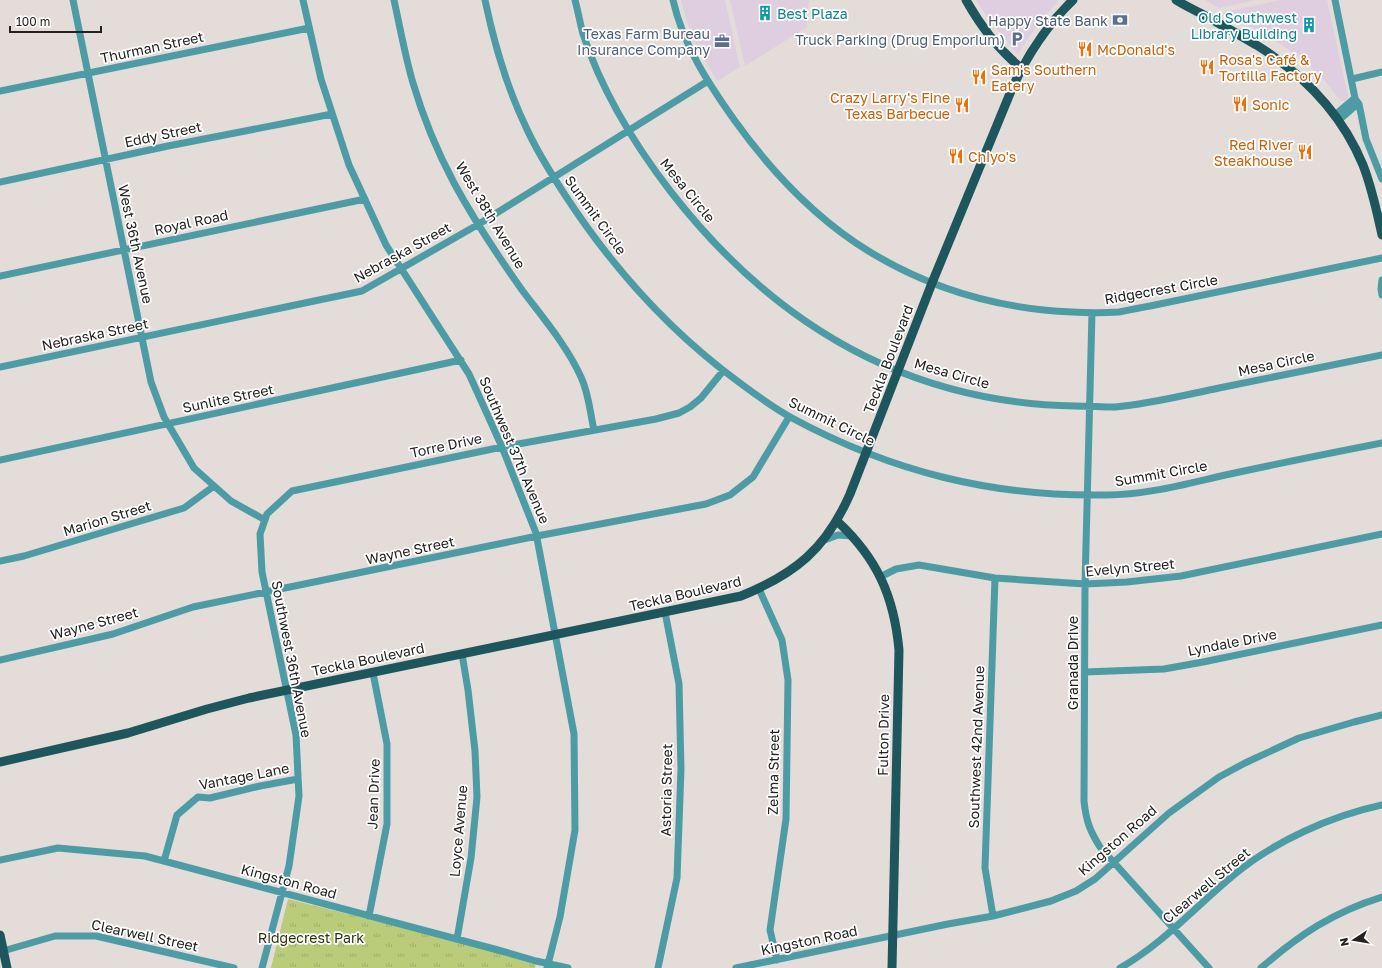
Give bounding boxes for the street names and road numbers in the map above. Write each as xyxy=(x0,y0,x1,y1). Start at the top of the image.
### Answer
street label: Thurman Street xyxy=(99,28,205,66)
street label: Eddy Street xyxy=(123,118,203,150)
street label: Mesa Circle xyxy=(657,154,719,226)
street label: West 38th Avenue xyxy=(452,159,530,271)
street label: Summit Circle xyxy=(562,172,630,258)
street label: West 36th Avenue xyxy=(115,183,157,305)
street label: Royal Road xyxy=(152,206,230,238)
street label: Nebraska Street xyxy=(350,218,454,286)
street label: Ridgecrest Circle xyxy=(1103,271,1219,307)
street label: Teckla Boulevard xyxy=(860,302,916,416)
street label: Nebraska Street xyxy=(40,314,150,354)
street label: Mesa Circle xyxy=(1236,347,1316,379)
street label: Mesa Circle xyxy=(912,354,992,392)
street label: Southwest 37th Avenue xyxy=(476,374,554,526)
street label: Sunlite Street xyxy=(181,380,275,416)
street label: Summit Circle xyxy=(786,393,878,449)
street label: Torre Drive xyxy=(409,429,483,461)
street label: Summit Circle xyxy=(1113,456,1209,490)
street label: Marion Street xyxy=(61,497,153,539)
street label: Wayne Street xyxy=(364,532,456,568)
street label: Evelyn Street xyxy=(1085,555,1175,579)
street label: Teckla Boulevard xyxy=(627,572,743,614)
street label: Southwest 36th Avenue xyxy=(268,579,316,739)
street label: Wayne Street xyxy=(48,603,140,643)
street label: Granada Drive xyxy=(1064,616,1081,710)
street label: Lyndale Drive xyxy=(1186,625,1278,659)
street label: Teckla Boulevard xyxy=(310,639,426,679)
street label: Southwest 42nd Avenue xyxy=(965,665,987,829)
street label: Fulton Drive xyxy=(874,694,892,776)
street label: Zelma Street xyxy=(764,729,782,815)
street label: Astoria Street xyxy=(657,743,675,837)
street label: Jean Drive xyxy=(363,758,383,830)
street label: Vantage Lane xyxy=(198,759,290,793)
street label: Loyce Avenue xyxy=(446,784,470,878)
street label: Kingston Road xyxy=(1074,801,1160,879)
street label: Clearwell Street xyxy=(1159,844,1253,926)
street label: Kingston Road xyxy=(239,860,339,902)
street label: Clearwell Street xyxy=(90,915,200,955)
street label: Kingston Road xyxy=(759,921,859,959)

